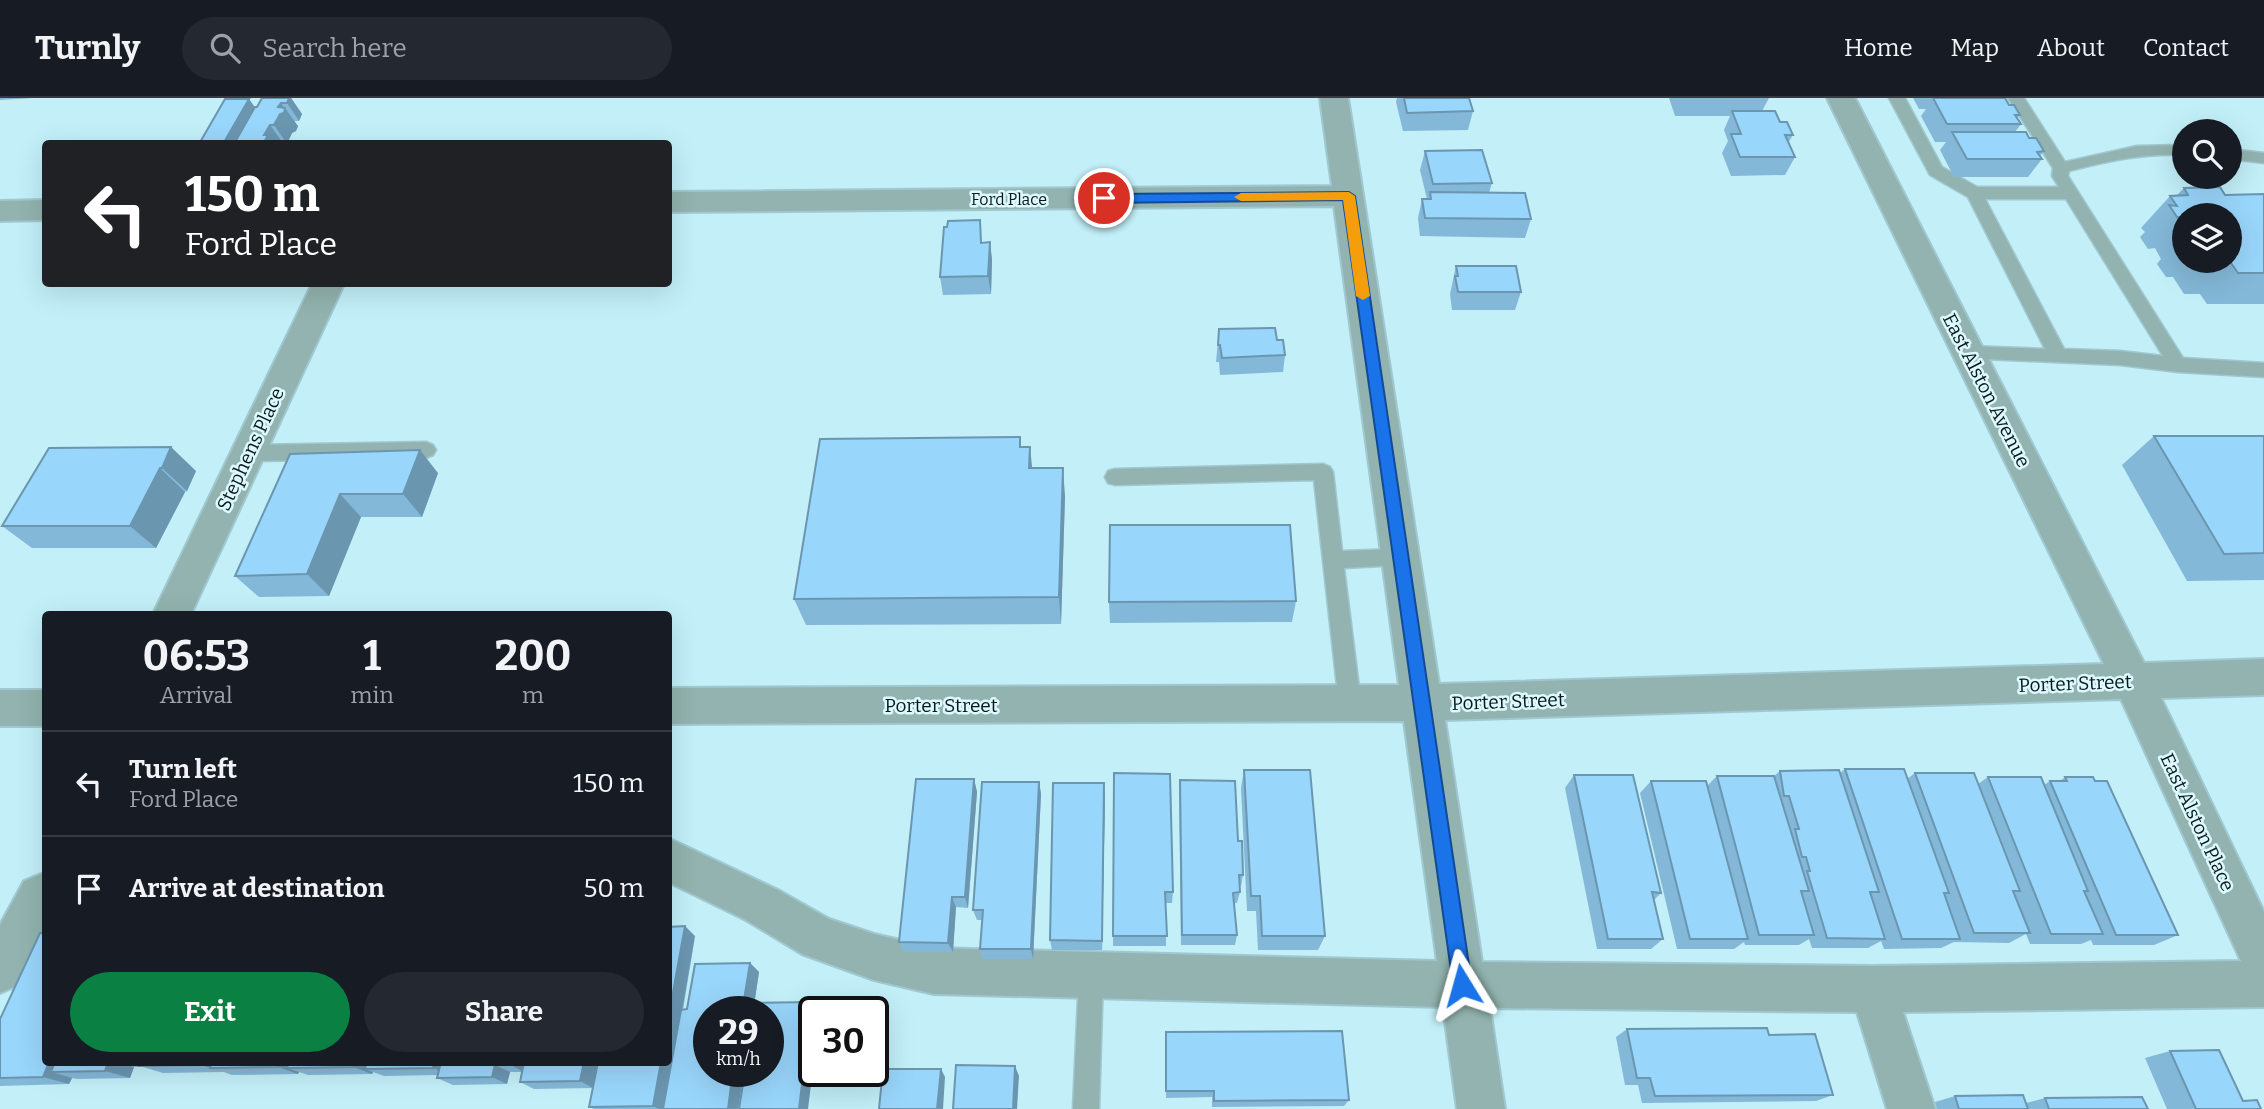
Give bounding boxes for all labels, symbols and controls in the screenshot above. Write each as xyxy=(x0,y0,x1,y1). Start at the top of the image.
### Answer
search box xyxy=(182,17,672,80)
text: Turnly xyxy=(35,28,140,68)
icon: search xyxy=(206,29,244,67)
text: Search here xyxy=(262,33,407,64)
text: Home xyxy=(1844,34,1913,62)
text: Map xyxy=(1951,34,1999,62)
text: About xyxy=(2037,34,2105,62)
text: Contact xyxy=(2143,34,2229,62)
map controls xyxy=(2172,119,2242,273)
button: search xyxy=(2172,119,2242,189)
text: 150 m xyxy=(185,165,320,224)
icon: left xyxy=(70,168,161,259)
pin xyxy=(1074,168,1134,228)
icon: arrive xyxy=(1085,179,1123,217)
street label: Ford Place xyxy=(971,190,1047,209)
button: layers xyxy=(2172,203,2242,273)
text: Ford Place xyxy=(185,225,337,263)
street label: East Alston Avenue xyxy=(1938,309,2035,471)
street label: Stephens Place xyxy=(212,384,289,514)
text: 06:53 xyxy=(143,631,250,681)
text: 1 xyxy=(363,631,381,681)
text: 200 xyxy=(494,631,571,681)
street label: Porter Street xyxy=(2018,670,2132,697)
text: Arrival xyxy=(160,681,233,709)
text: min xyxy=(350,681,394,709)
text: m xyxy=(522,681,544,709)
street label: Porter Street xyxy=(1451,688,1565,715)
street label: Porter Street xyxy=(884,694,998,717)
street label: East Alston Place xyxy=(2156,750,2240,895)
text: Turn left xyxy=(129,754,237,785)
icon: left xyxy=(70,765,108,803)
text: 150 m xyxy=(573,768,644,799)
text: Ford Place xyxy=(129,785,238,813)
icon: arrive xyxy=(70,870,108,908)
text: Arrive at destination xyxy=(129,873,384,904)
text: 50 m xyxy=(583,873,644,904)
position arrow xyxy=(1425,948,1499,1022)
button: Exit xyxy=(70,972,350,1052)
button: Share xyxy=(364,972,644,1052)
speed limit sign: 30 xyxy=(798,996,889,1087)
text: 29 xyxy=(718,1011,759,1053)
text: km/h xyxy=(716,1048,761,1070)

